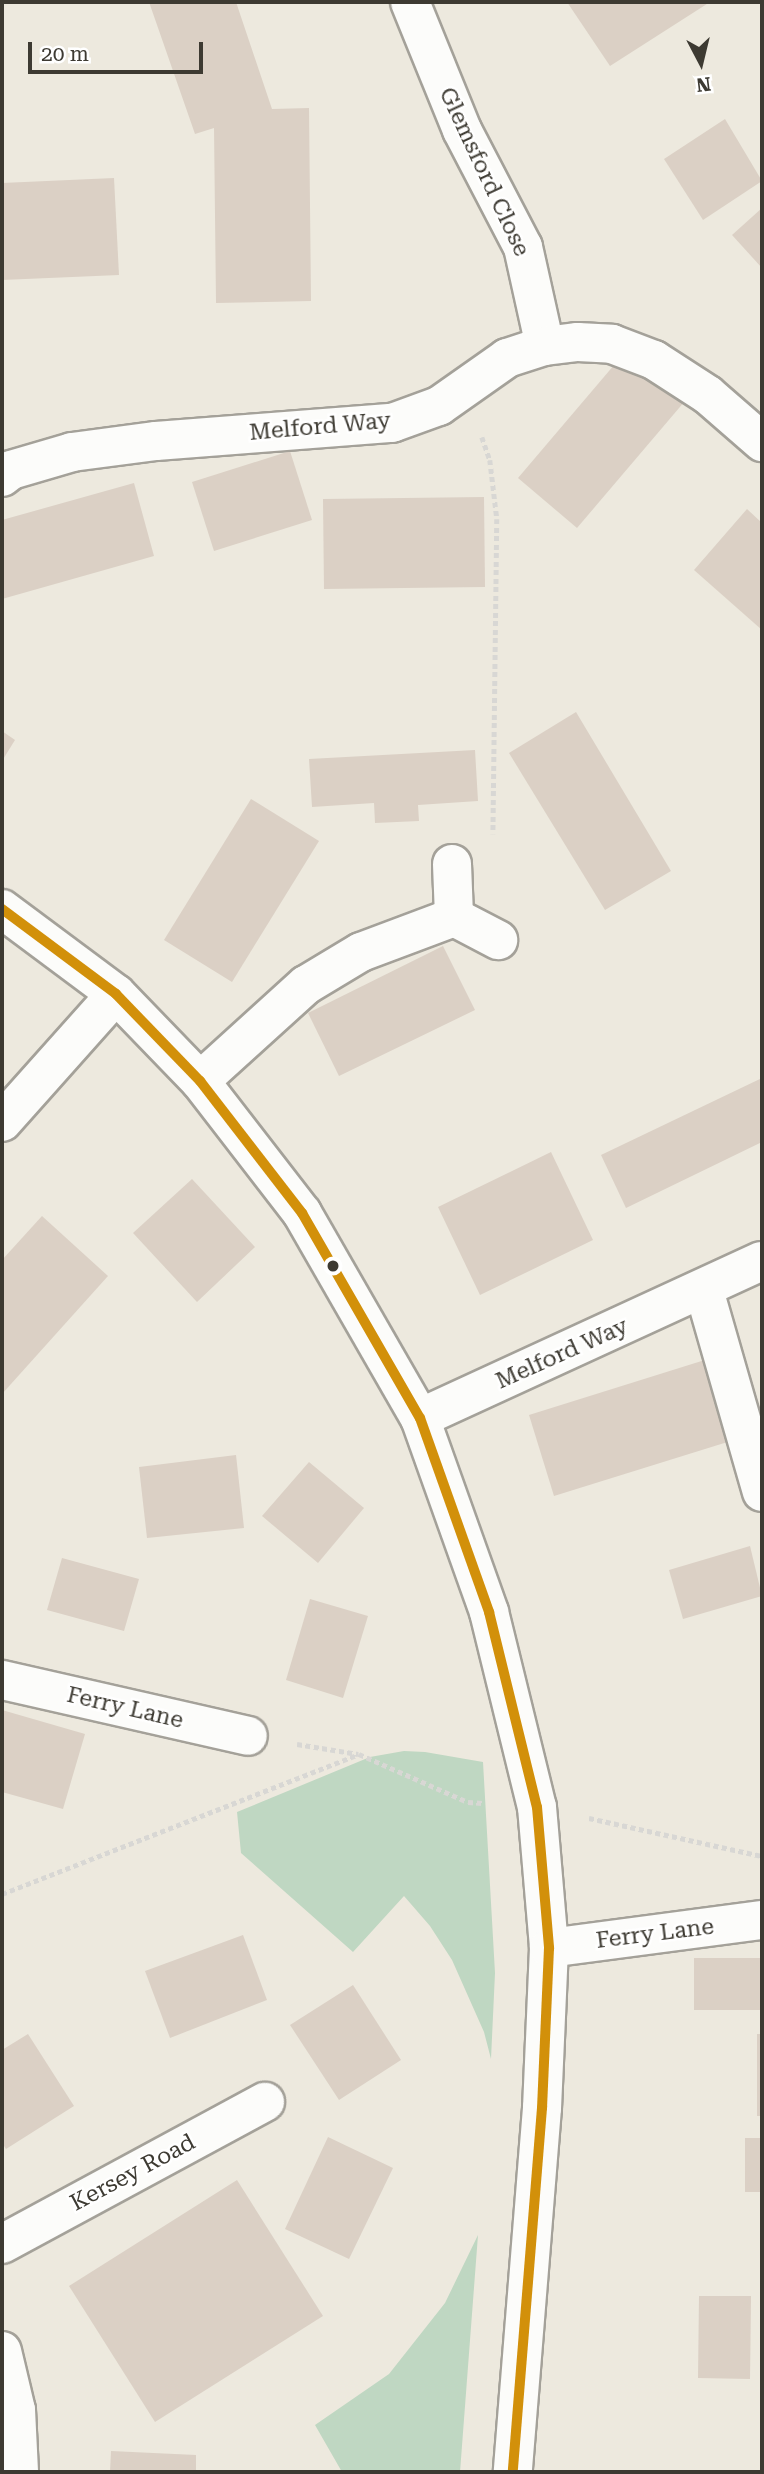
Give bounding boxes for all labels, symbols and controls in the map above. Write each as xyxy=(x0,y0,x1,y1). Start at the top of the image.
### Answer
scale bar xyxy=(32,28,206,72)
north arrow xyxy=(666,28,736,98)
text: 20 m xyxy=(41,42,89,66)
text: N xyxy=(695,72,712,97)
street label: Glemsford Close xyxy=(433,83,535,261)
street label: Melford Way xyxy=(248,407,392,447)
unlabelled marker xyxy=(326,1259,340,1273)
street label: Melford Way xyxy=(492,1313,632,1395)
street label: Ferry Lane xyxy=(64,1681,186,1735)
street label: Ferry Lane xyxy=(594,1913,716,1955)
street label: Kersey Road xyxy=(66,2129,200,2217)

